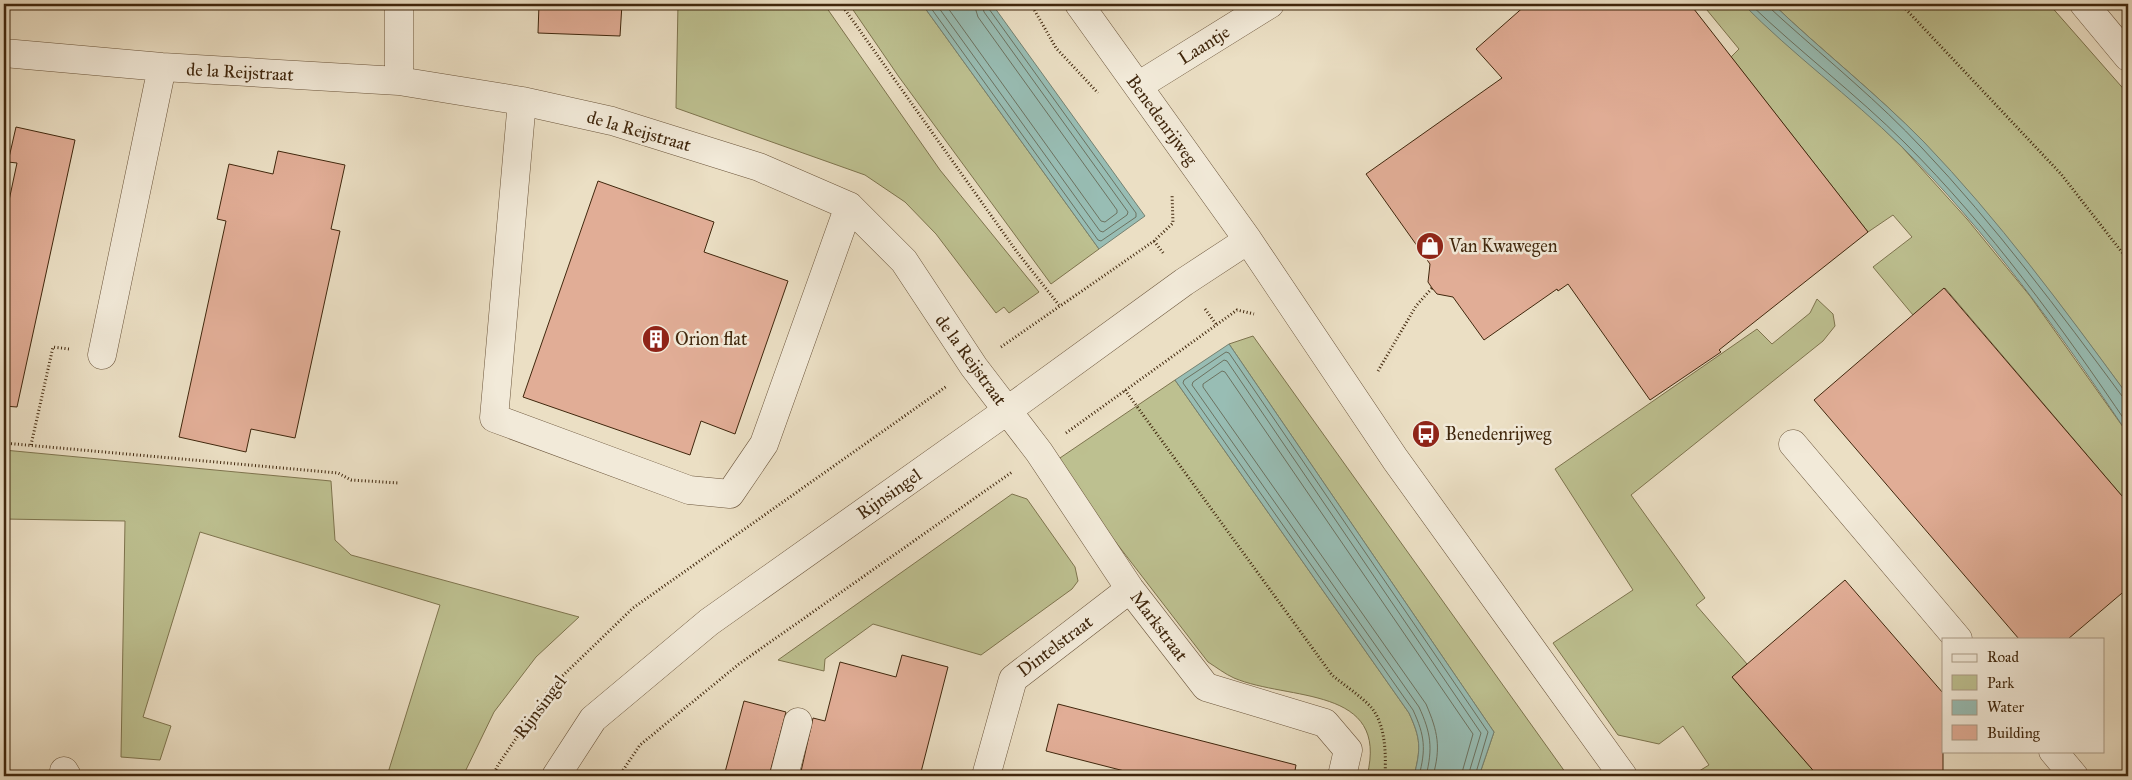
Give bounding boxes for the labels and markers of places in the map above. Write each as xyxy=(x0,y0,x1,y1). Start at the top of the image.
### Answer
shop icon: Van Kwawegen xyxy=(1415,231,1445,261)
place label: Van Kwawegen xyxy=(1448,235,1558,258)
building icon: Orion flat xyxy=(641,324,671,354)
place label: Orion flat xyxy=(675,328,748,350)
bus stop icon: Benedenrijweg xyxy=(1411,419,1441,449)
place label: Benedenrijweg xyxy=(1445,423,1552,446)

